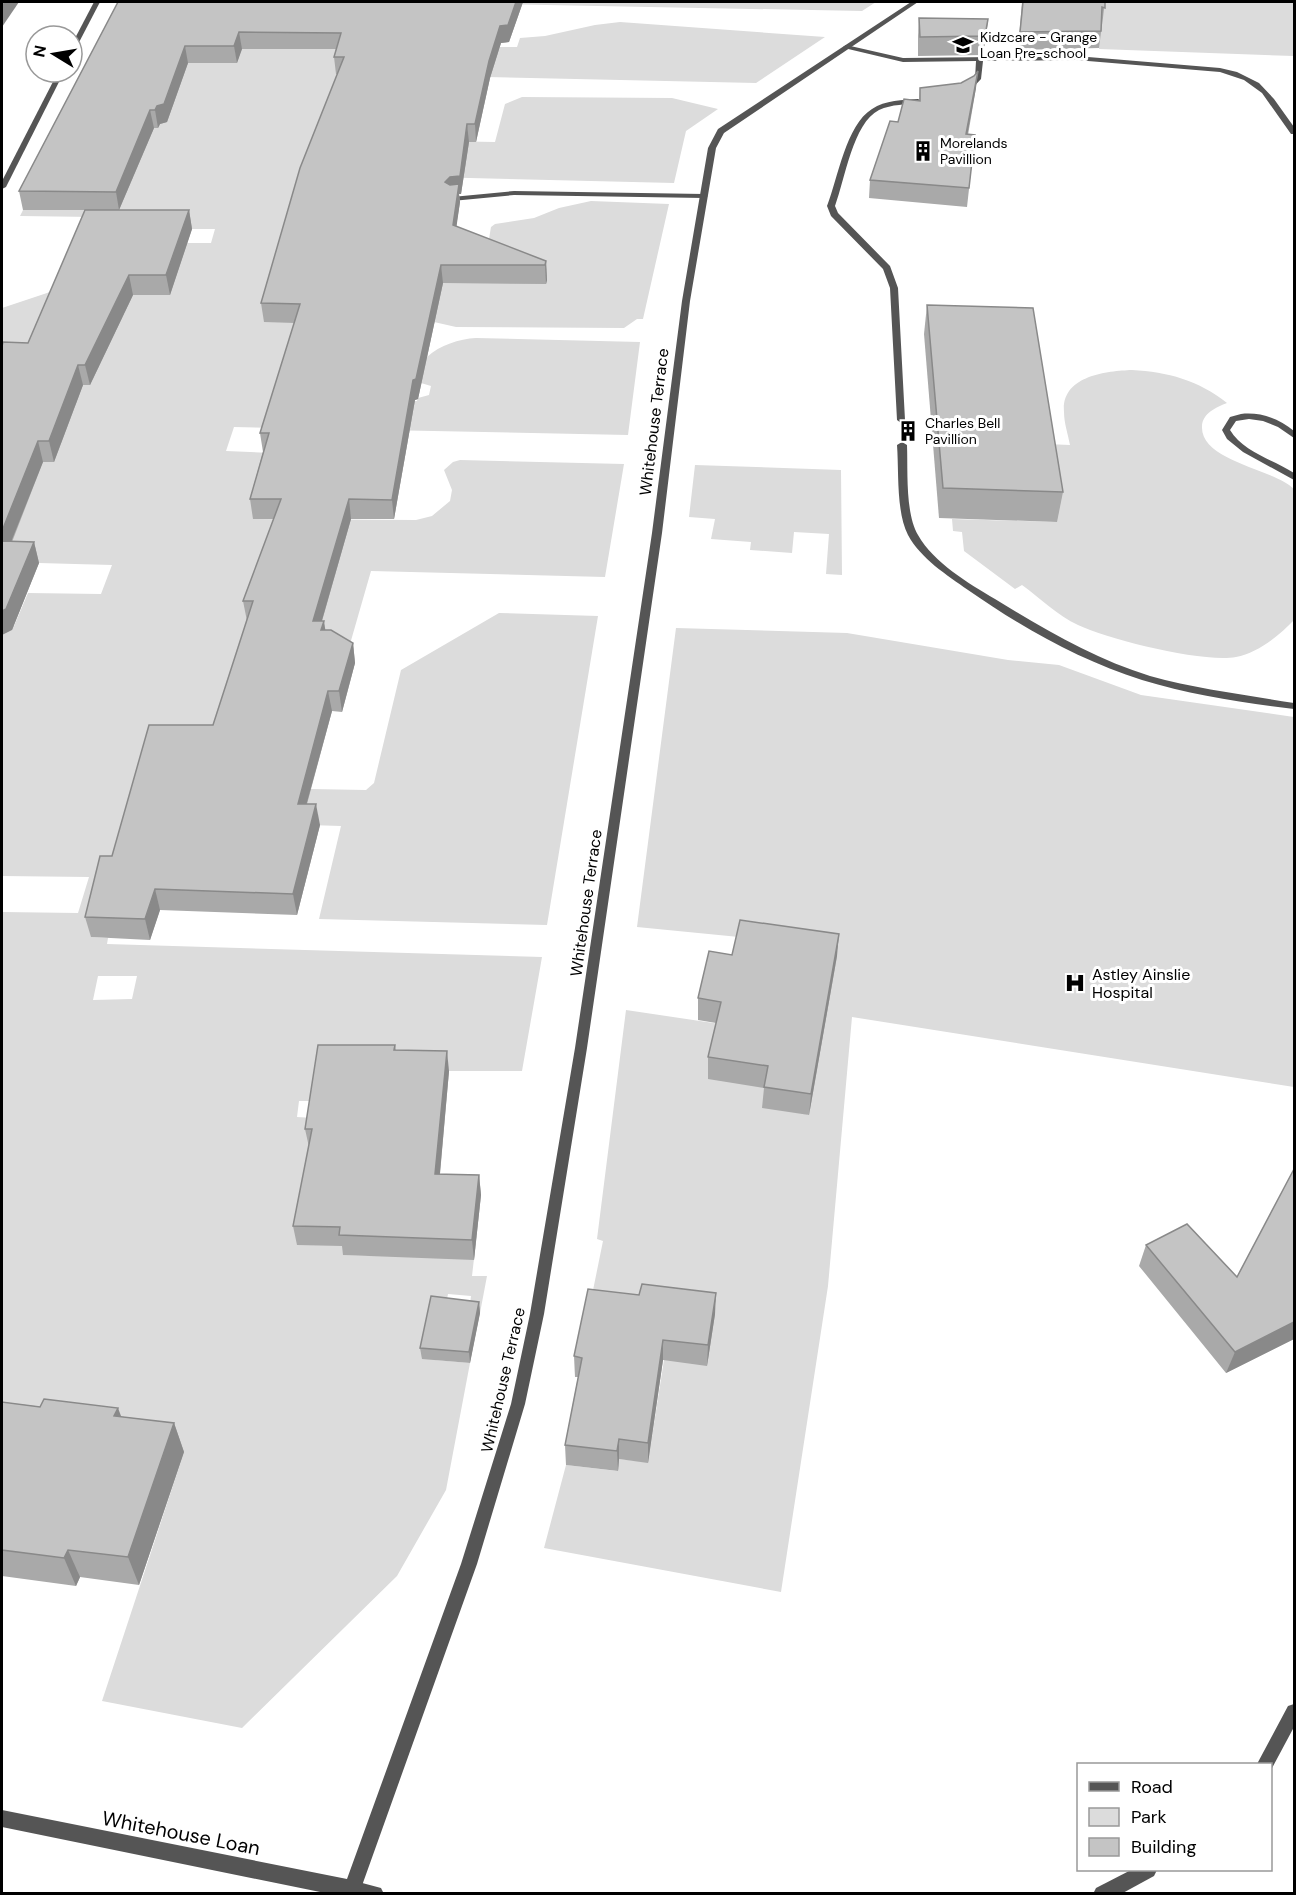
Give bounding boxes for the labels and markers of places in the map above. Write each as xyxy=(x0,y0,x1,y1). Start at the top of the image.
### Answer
place label: Kidzcare - Grange Loan Pre-school xyxy=(980,28,1097,62)
school or university icon: Kidzcare - Grange Loan Pre-school xyxy=(951,33,975,57)
place label: Morelands Pavillion xyxy=(940,134,1008,168)
building icon: Morelands Pavillion xyxy=(911,139,935,163)
place label: Charles Bell Pavillion xyxy=(925,414,1000,448)
building icon: Charles Bell Pavillion xyxy=(896,419,920,443)
place label: Astley Ainslie Hospital xyxy=(1092,964,1190,1003)
hospital icon: Astley Ainslie Hospital xyxy=(1063,971,1087,995)

